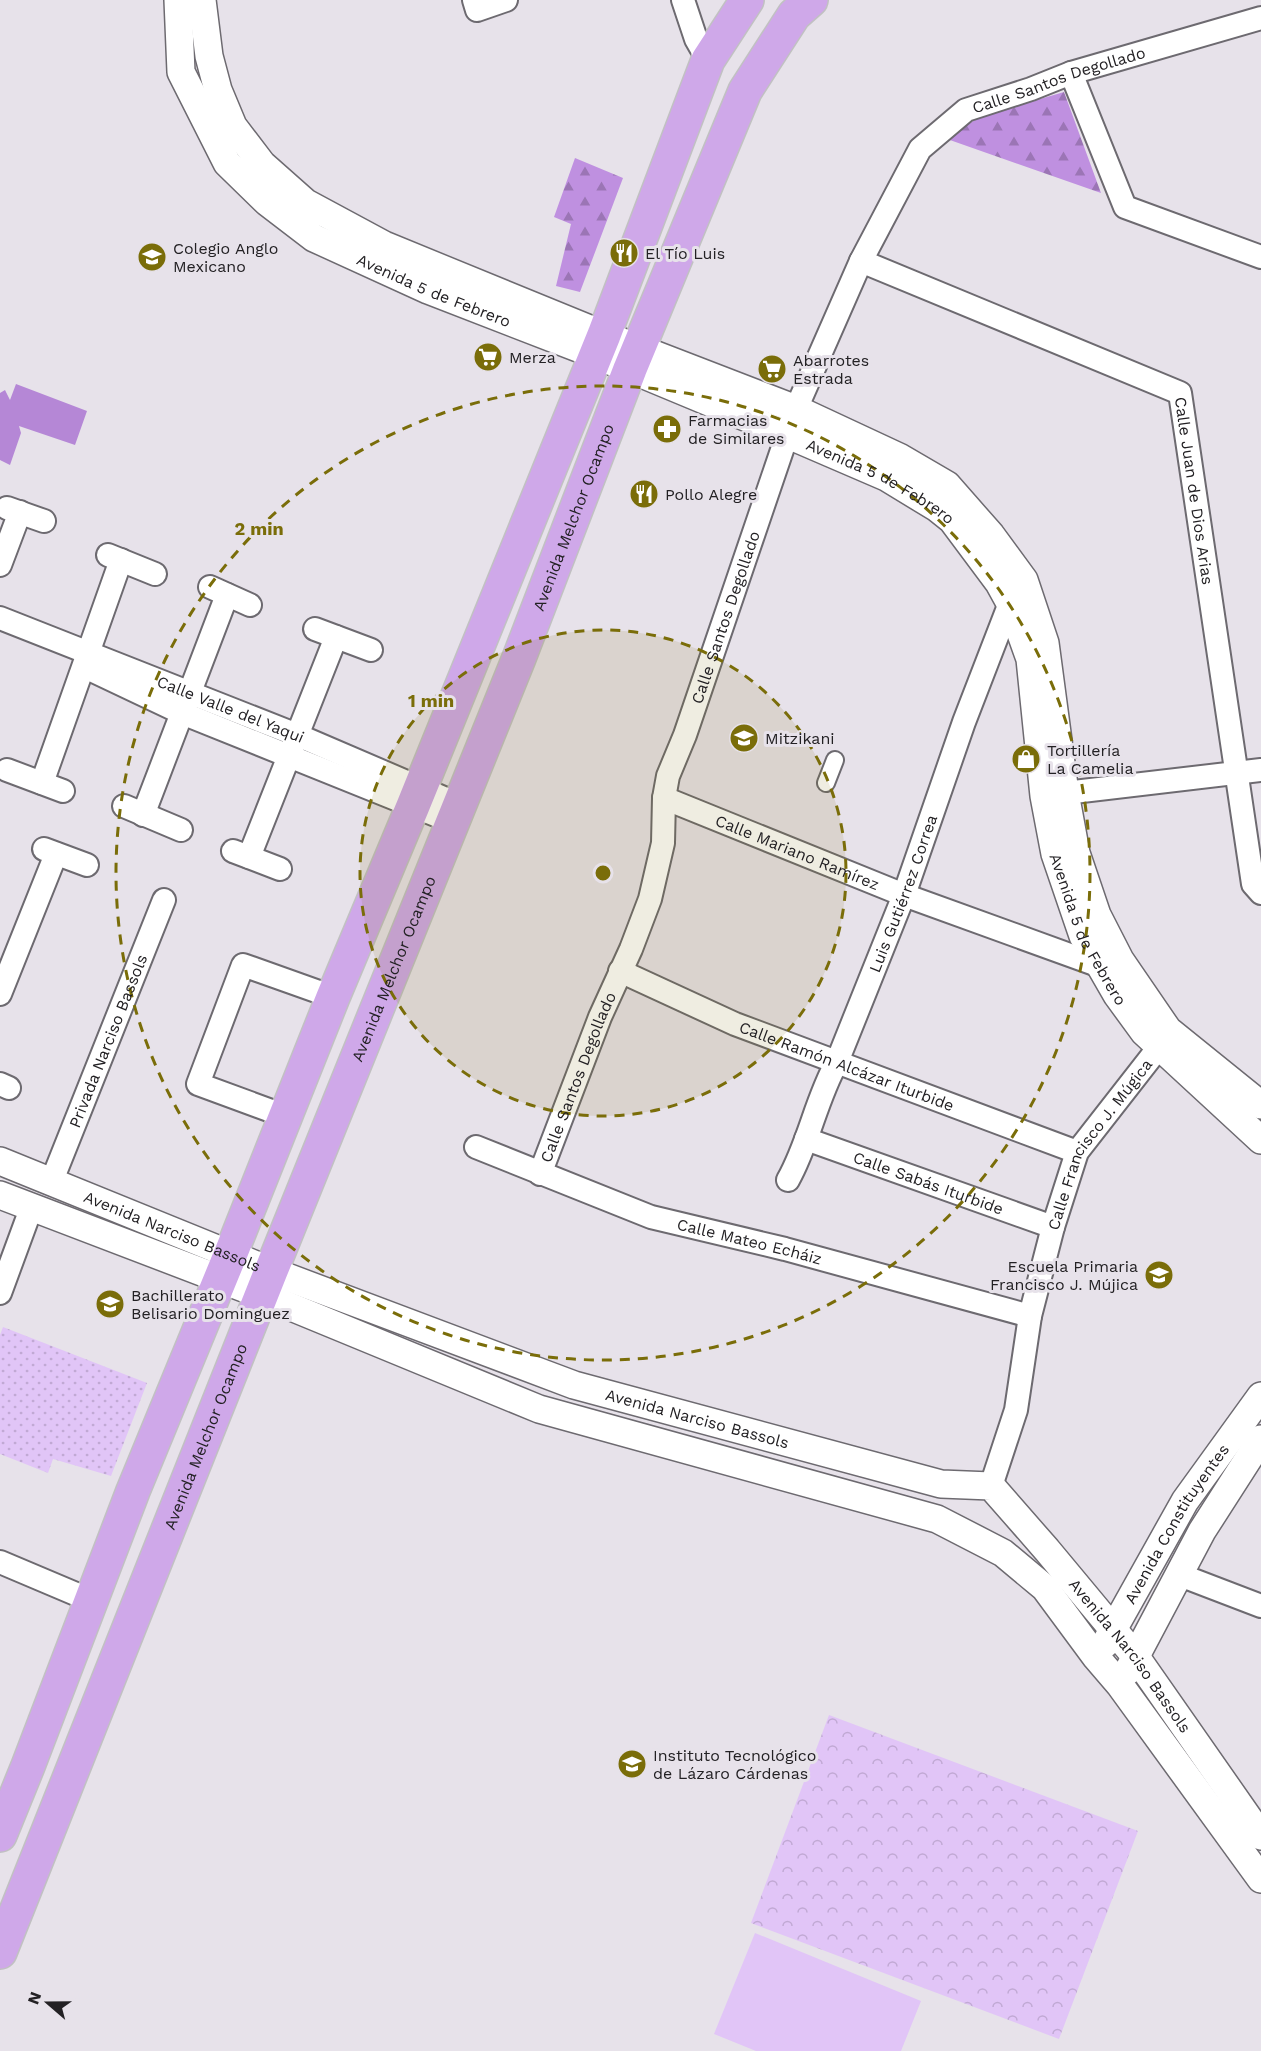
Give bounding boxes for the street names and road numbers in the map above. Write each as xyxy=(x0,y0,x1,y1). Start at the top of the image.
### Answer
street label: Calle Santos Degollado xyxy=(970,43,1148,117)
street label: Avenida 5 de Febrero xyxy=(354,250,513,331)
street label: Calle Juan de Dios Arias xyxy=(1171,396,1217,586)
street label: Avenida Melchor Ocampo xyxy=(529,421,618,614)
street label: Avenida 5 de Febrero xyxy=(803,435,958,528)
street label: Calle Santos Degollado xyxy=(687,529,764,706)
street label: Calle Valle del Yaqui xyxy=(154,672,307,747)
street label: Calle Mariano Ramírez xyxy=(712,811,882,894)
street label: Luis Gutiérrez Correa xyxy=(865,812,941,975)
street label: Avenida 5 de Febrero xyxy=(1045,851,1130,1009)
street label: Avenida Melchor Ocampo xyxy=(348,873,440,1065)
street label: Privada Narciso Bassols xyxy=(65,952,151,1131)
street label: Calle Santos Degollado xyxy=(536,989,620,1165)
street label: Calle Ramón Alcázar Iturbide xyxy=(736,1017,957,1115)
street label: Calle Francisco J. Múgica xyxy=(1044,1055,1156,1232)
street label: Calle Sabás Iturbide xyxy=(851,1148,1006,1219)
street label: Avenida Narciso Bassols xyxy=(81,1187,263,1276)
street label: Calle Mateo Echáiz xyxy=(675,1215,824,1269)
street label: Avenida Melchor Ocampo xyxy=(160,1341,251,1532)
street label: Avenida Narciso Bassols xyxy=(603,1385,791,1453)
street label: Avenida Constituyentes xyxy=(1121,1440,1233,1607)
street label: Avenida Narciso Bassols xyxy=(1065,1575,1195,1736)

